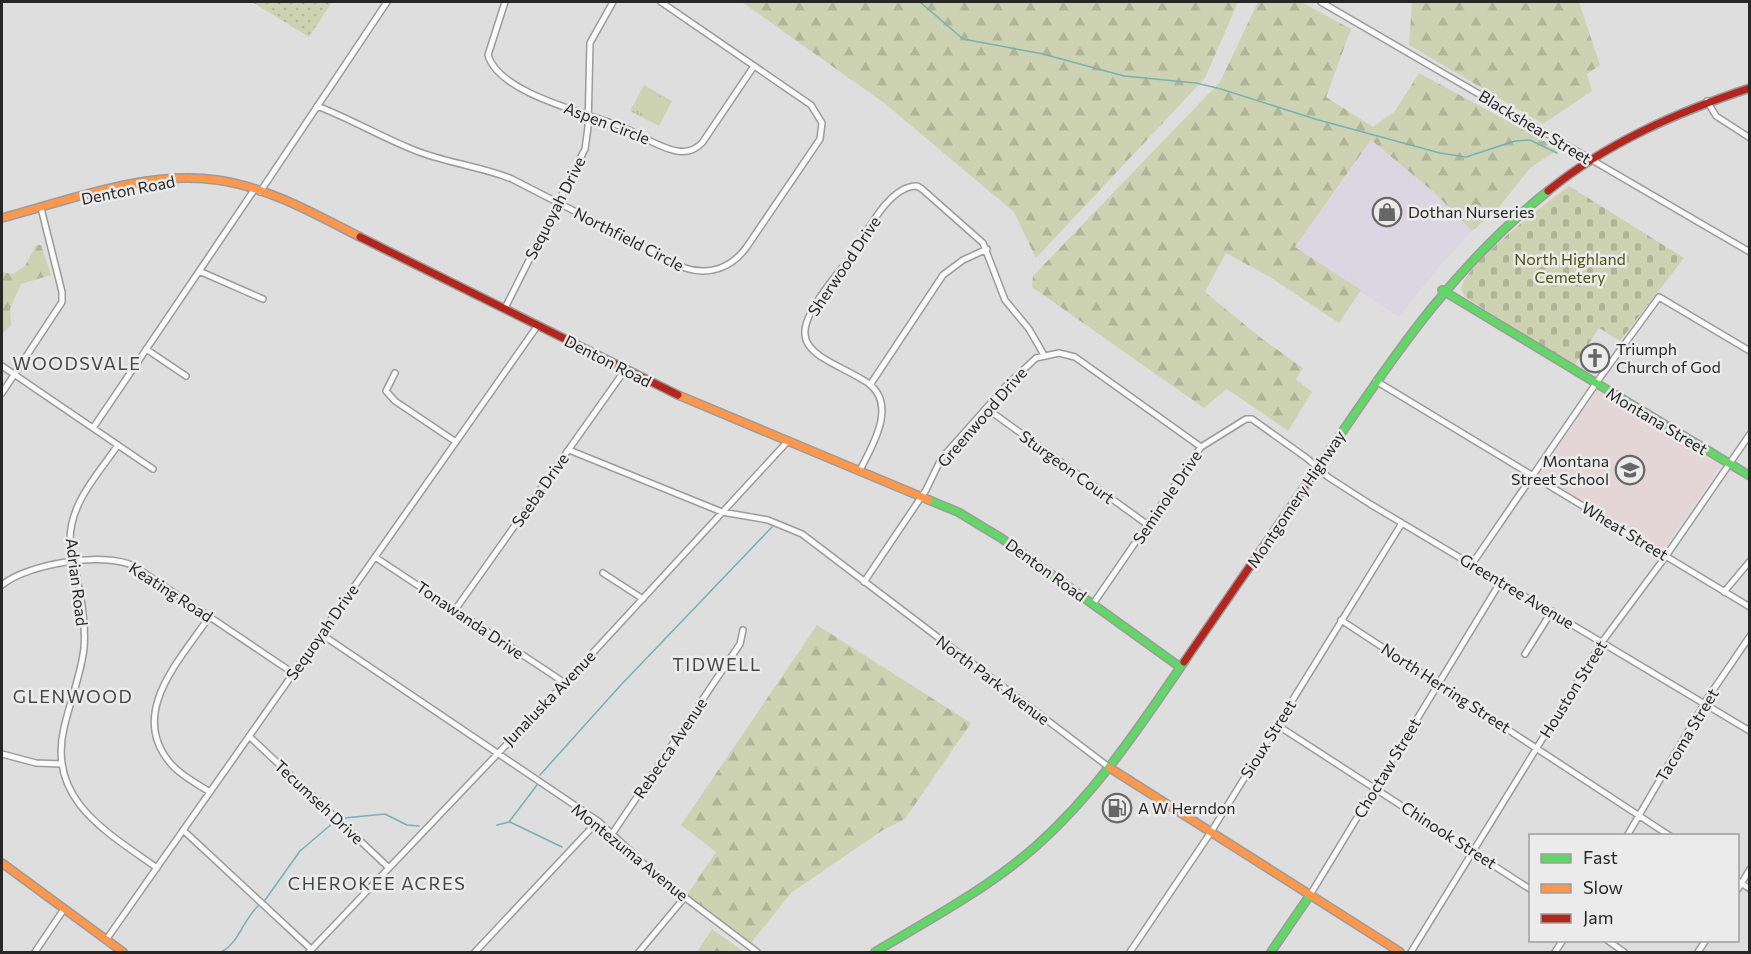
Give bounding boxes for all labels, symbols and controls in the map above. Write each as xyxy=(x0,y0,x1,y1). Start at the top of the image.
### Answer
street label: Blackshear Street xyxy=(1476,86,1595,168)
street label: Aspen Circle xyxy=(562,98,653,148)
street label: Sequoyah Drive xyxy=(520,153,589,262)
street label: Denton Road xyxy=(79,171,176,208)
shop icon: Dothan Nurseries xyxy=(1371,196,1403,228)
place label: Dothan Nurseries xyxy=(1408,202,1535,221)
street label: Northfield Circle xyxy=(571,203,687,274)
street label: Sherwood Drive xyxy=(803,212,884,319)
park label: North Highland Cemetery xyxy=(1514,249,1626,286)
street label: Denton Road xyxy=(562,331,655,391)
place label: Triumph Church of God xyxy=(1616,339,1721,376)
church icon: Triumph Church of God xyxy=(1579,342,1611,374)
district label: WOODSVALE xyxy=(13,352,141,374)
street label: Greenwood Drive xyxy=(933,363,1030,471)
street label: Montana Street xyxy=(1603,383,1712,458)
street label: Sturgeon Court xyxy=(1016,426,1119,508)
street label: Montgomery Highway xyxy=(1243,426,1349,571)
street label: Seminole Drive xyxy=(1128,446,1205,547)
street label: Seeba Drive xyxy=(507,449,572,530)
place label: Montana Street School xyxy=(1511,451,1609,488)
school or university icon: Montana Street School xyxy=(1614,454,1646,486)
street label: Wheat Street xyxy=(1579,497,1672,564)
street label: Denton Road xyxy=(1002,534,1090,605)
street label: Adrian Road xyxy=(63,537,92,627)
street label: Greentree Avenue xyxy=(1457,549,1578,632)
street label: Keating Road xyxy=(126,557,217,626)
street label: Tonawanda Drive xyxy=(413,577,528,663)
street label: Sequoyah Drive xyxy=(281,580,362,683)
street label: North Park Avenue xyxy=(933,631,1054,728)
street label: Houston Street xyxy=(1535,636,1610,741)
street label: North Herring Street xyxy=(1378,639,1515,737)
street label: Junaluska Avenue xyxy=(498,646,599,749)
district label: TIDWELL xyxy=(672,653,762,675)
street label: Tacoma Street xyxy=(1651,684,1722,785)
district label: GLENWOOD xyxy=(13,685,133,707)
street label: Rebecca Avenue xyxy=(629,694,710,802)
street label: Sioux Street xyxy=(1236,696,1299,781)
street label: Choctaw Street xyxy=(1349,714,1424,821)
street label: Tecumseh Drive xyxy=(271,756,368,848)
fuel station icon: A W Herndon xyxy=(1101,792,1133,824)
street label: Chinook Street xyxy=(1398,797,1501,873)
place label: A W Herndon xyxy=(1138,798,1235,817)
street label: Montezuma Avenue xyxy=(568,799,692,904)
legend xyxy=(1529,834,1739,942)
text: Fast xyxy=(1583,846,1618,868)
district label: CHEROKEE ACRES xyxy=(288,872,466,894)
text: Slow xyxy=(1583,876,1623,898)
text: Jam xyxy=(1583,906,1613,928)

